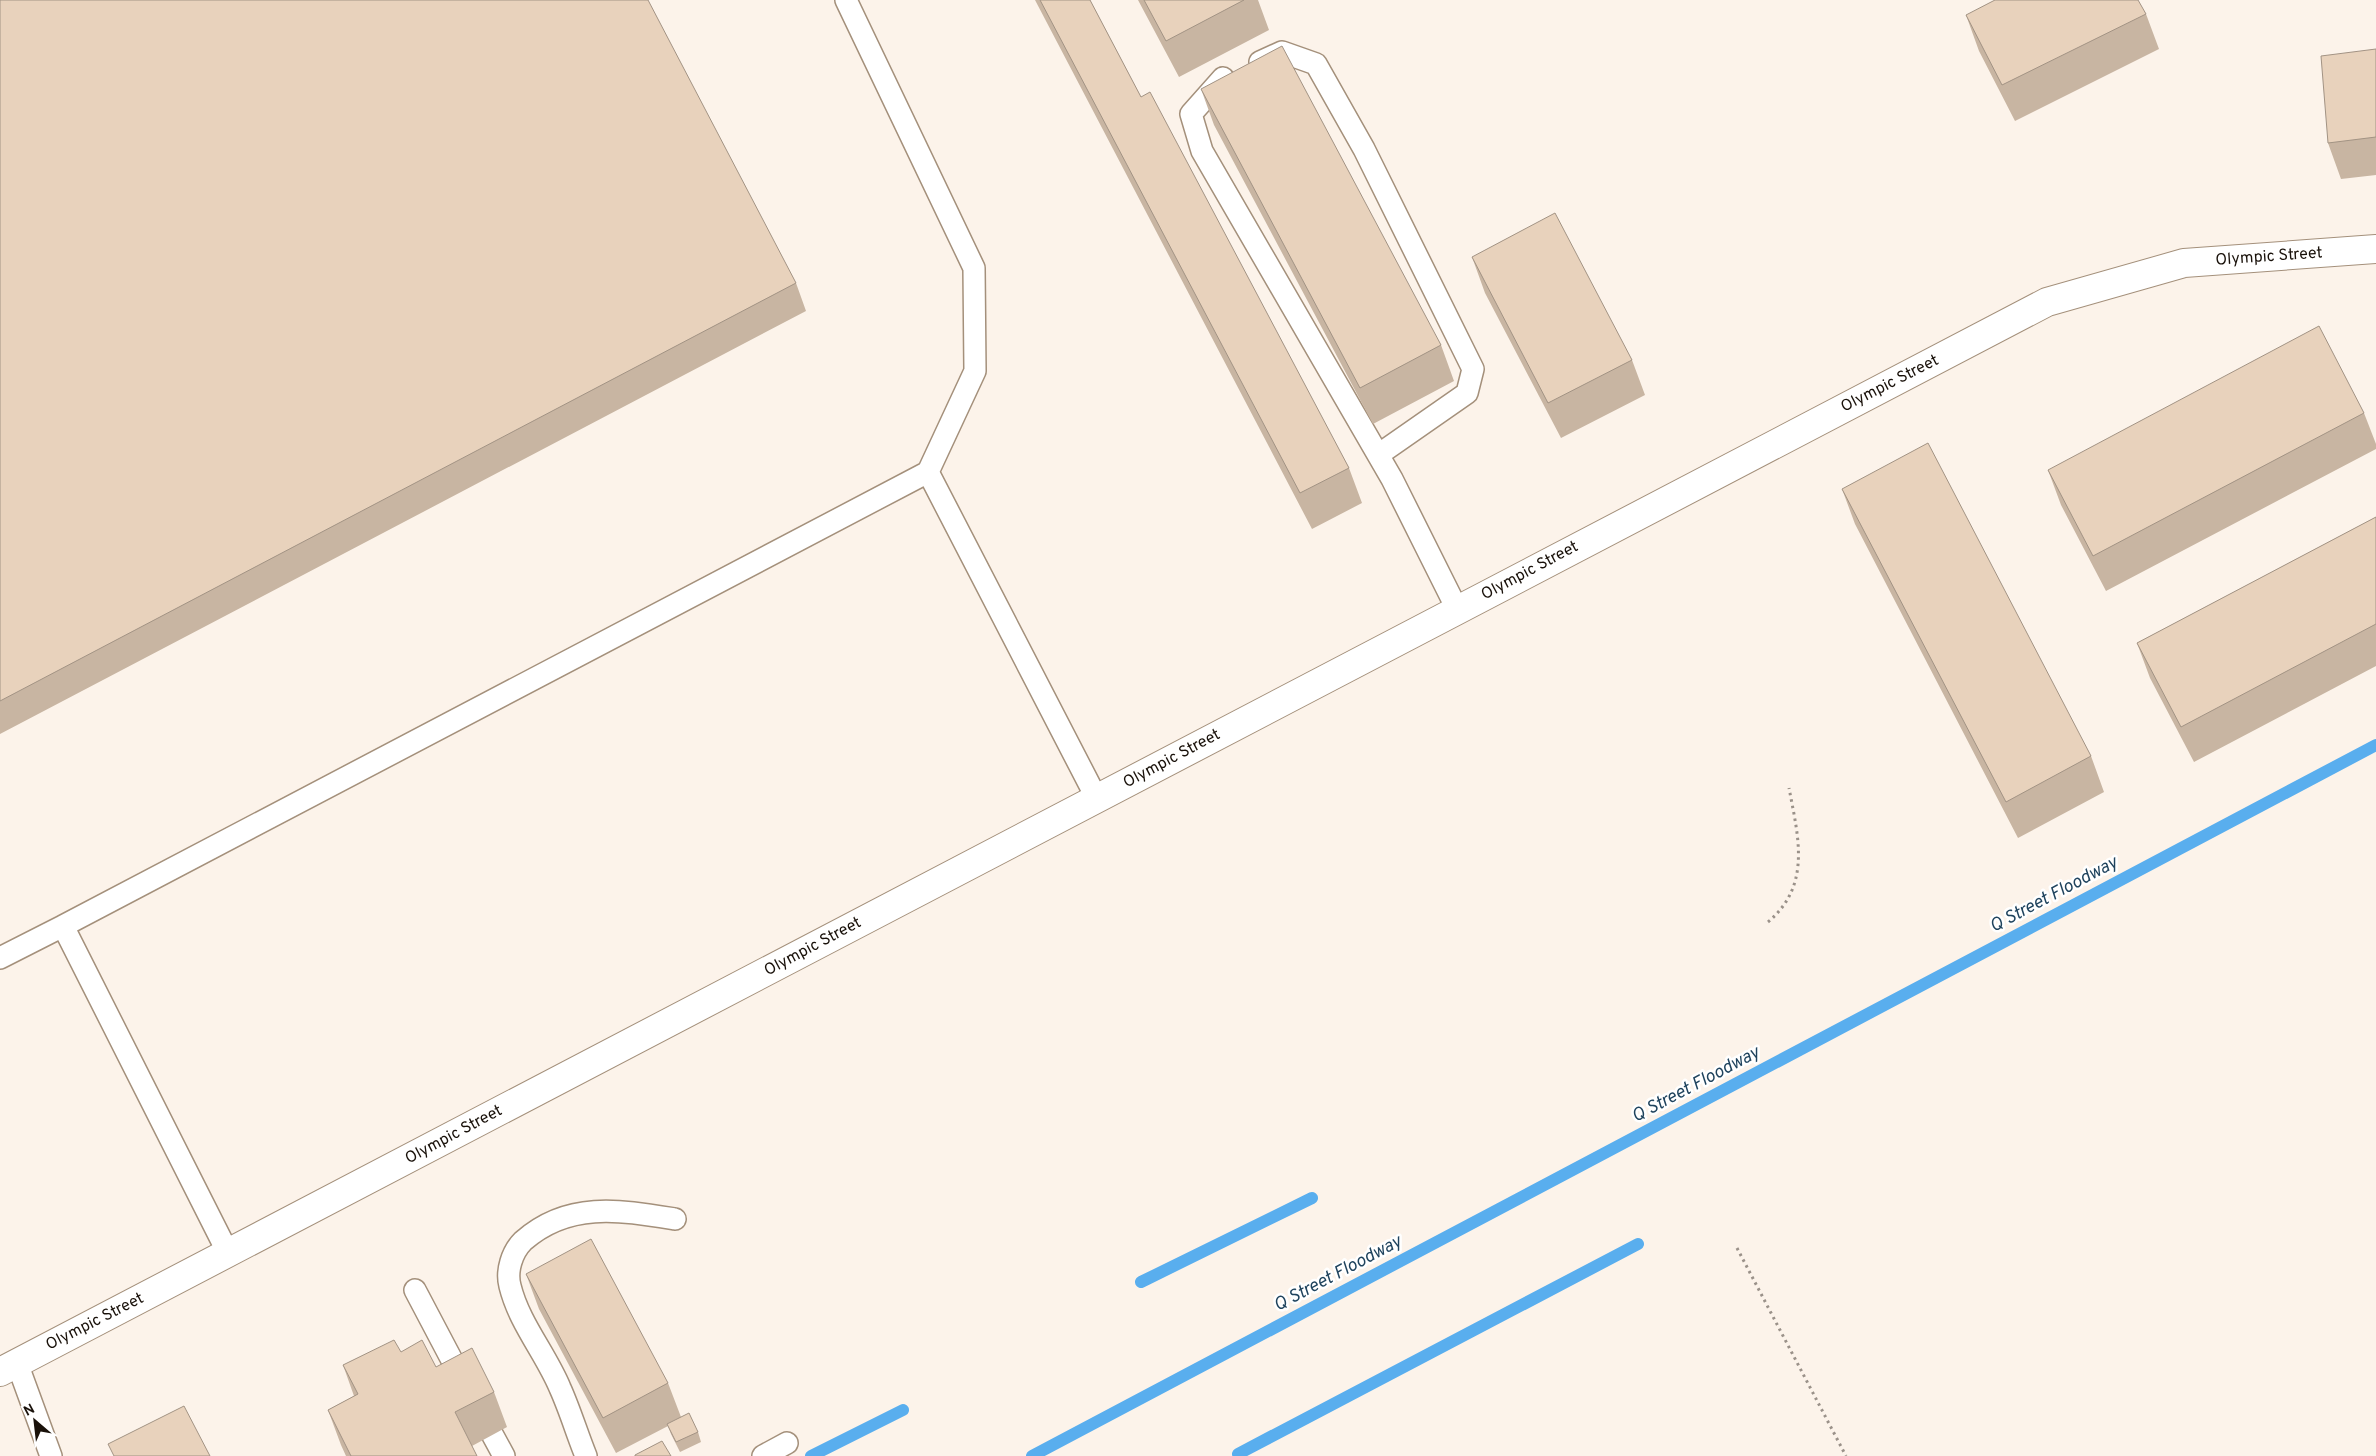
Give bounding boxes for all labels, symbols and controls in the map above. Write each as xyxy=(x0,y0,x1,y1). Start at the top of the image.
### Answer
street label: Olympic Street xyxy=(2215,243,2323,271)
street label: Olympic Street xyxy=(1838,351,1942,417)
street label: Olympic Street xyxy=(1478,537,1582,605)
street label: Olympic Street xyxy=(1120,725,1224,793)
water label: Q Street Floodway xyxy=(1986,851,2123,938)
street label: Olympic Street xyxy=(761,913,865,981)
water label: Q Street Floodway xyxy=(1628,1041,1765,1128)
street label: Olympic Street xyxy=(402,1101,506,1169)
water label: Q Street Floodway xyxy=(1270,1230,1407,1317)
street label: Olympic Street xyxy=(43,1289,147,1355)
north arrow xyxy=(10,1396,60,1446)
text: N xyxy=(21,1401,38,1421)

